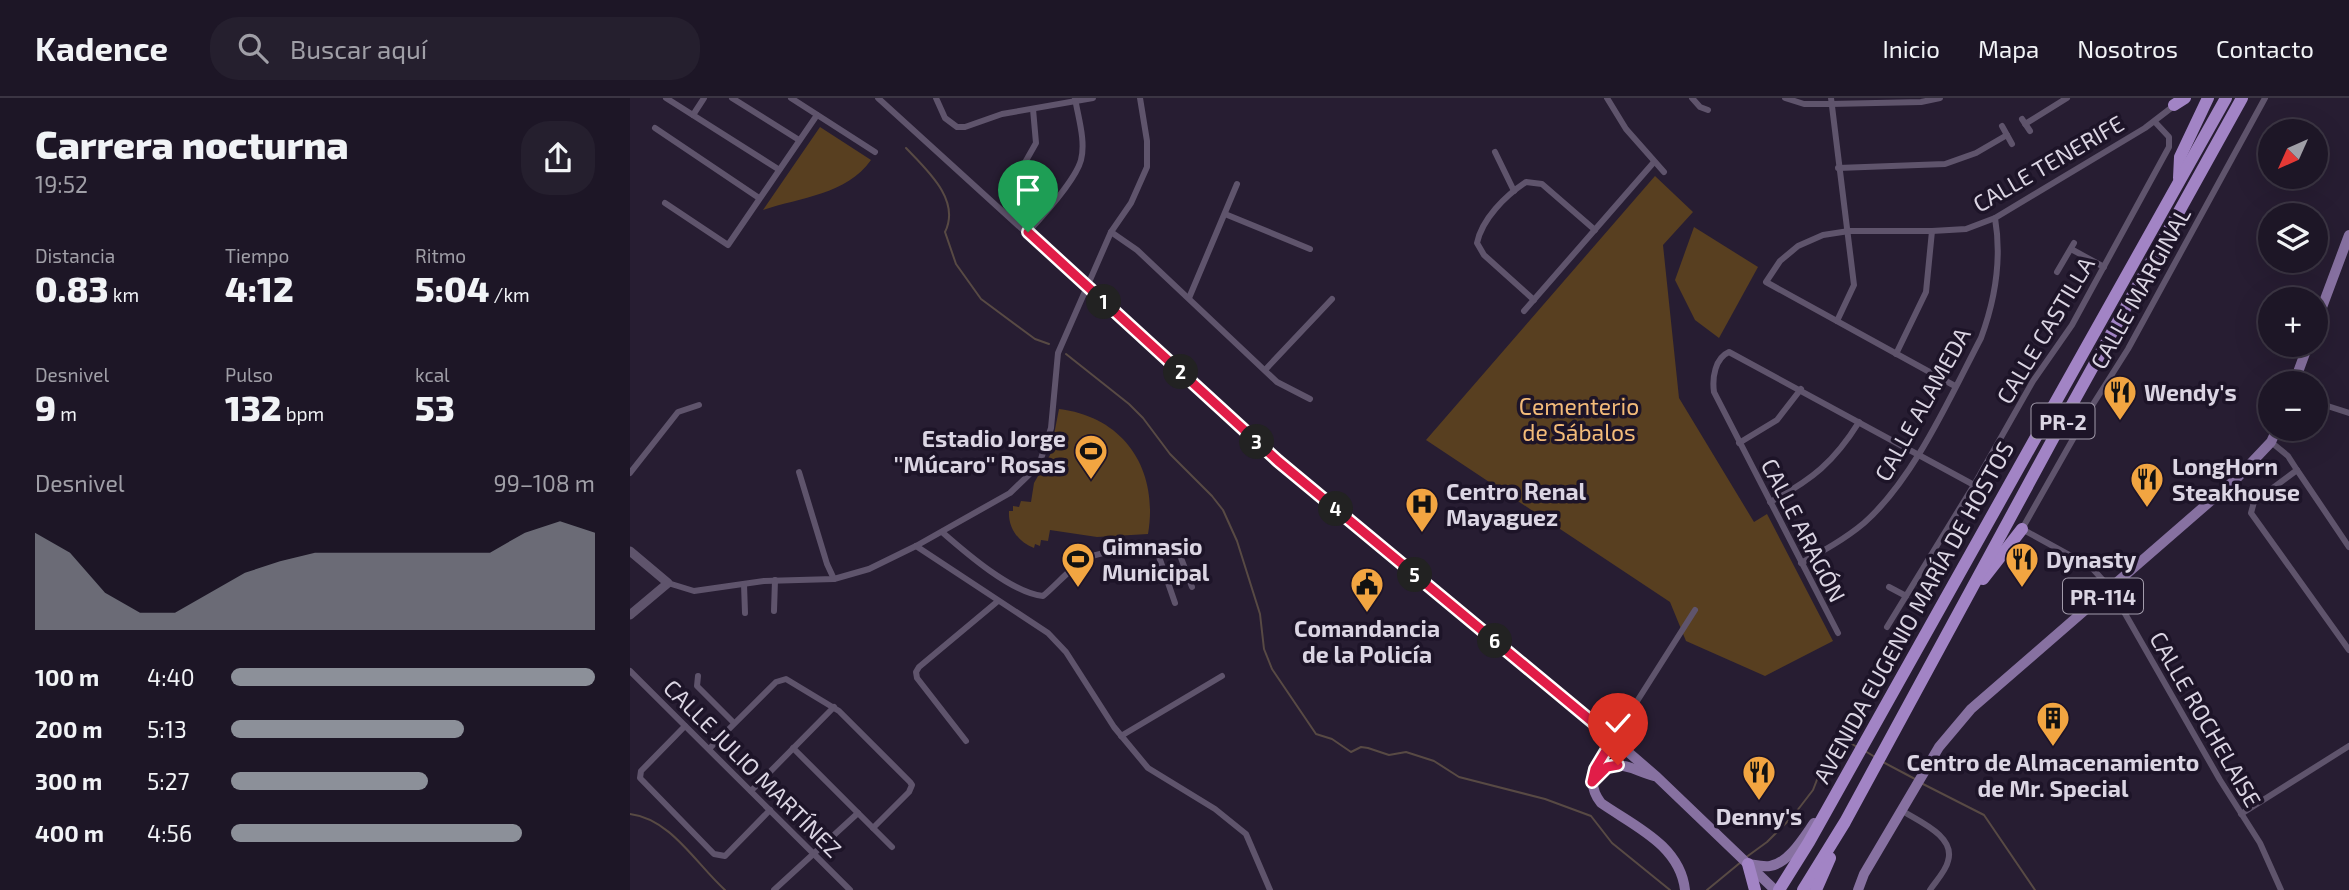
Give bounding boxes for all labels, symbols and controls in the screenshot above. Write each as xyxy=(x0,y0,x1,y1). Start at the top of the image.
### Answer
search box xyxy=(210,17,700,80)
text: Kadence xyxy=(35,28,168,68)
icon: search xyxy=(234,29,272,67)
text: Buscar aquí xyxy=(290,33,427,64)
text: Inicio xyxy=(1882,34,1940,63)
text: Mapa xyxy=(1978,34,2039,63)
text: Nosotros xyxy=(2077,34,2178,63)
text: Contacto xyxy=(2216,34,2314,63)
street label: CALLE TENERIFE xyxy=(1968,109,2128,217)
north arrow xyxy=(2258,119,2328,189)
map controls xyxy=(2258,119,2328,441)
text: Carrera nocturna xyxy=(35,121,349,167)
button: share xyxy=(521,121,595,195)
pin xyxy=(998,160,1058,232)
text: 19:52 xyxy=(35,170,88,198)
icon: arrive xyxy=(1009,171,1047,209)
street label: CALLE MARGINAL xyxy=(2084,202,2196,374)
button: layers xyxy=(2258,203,2328,273)
text: Distancia xyxy=(35,244,115,267)
text: Tiempo xyxy=(225,244,289,267)
text: Ritmo xyxy=(415,244,466,267)
street label: CALLE CASTILLA xyxy=(1990,251,2100,409)
text: 0.83 xyxy=(35,267,109,309)
text: 4:12 xyxy=(225,267,294,309)
text: 5:04 xyxy=(415,267,489,309)
text: km xyxy=(109,283,139,306)
text: /km xyxy=(489,283,530,306)
pin: 1 xyxy=(1086,284,1121,320)
button: + xyxy=(2258,287,2328,357)
text: 1 xyxy=(1099,290,1108,313)
street label: CALLE ALAMEDA xyxy=(1868,322,1976,486)
pin: 2 xyxy=(1164,354,1198,390)
text: 2 xyxy=(1175,360,1186,383)
text: Desnivel xyxy=(35,363,109,386)
text: Pulso xyxy=(225,363,273,386)
text: kcal xyxy=(415,363,450,386)
button: − xyxy=(2258,371,2328,441)
restaurant icon: Wendy's xyxy=(2101,373,2139,422)
place label: Wendy's xyxy=(2144,378,2237,406)
text: 9 xyxy=(35,386,56,428)
text: 132 xyxy=(225,386,282,428)
text: 53 xyxy=(415,386,455,428)
park label: Cementerio de Sábalos xyxy=(1519,392,1639,446)
text: m xyxy=(56,402,77,425)
text: bpm xyxy=(282,402,324,425)
road number: PR-2 xyxy=(2032,404,2094,438)
place label: Estadio Jorge ''Múcaro'' Rosas xyxy=(894,424,1066,478)
pin: 3 xyxy=(1240,424,1274,460)
text: 3 xyxy=(1251,430,1262,453)
sports icon: Estadio Jorge ''Múcaro'' Rosas xyxy=(1072,432,1110,481)
street label: AVENIDA EUGENIO MARÍA DE HOSTOS xyxy=(1807,436,2019,788)
place label: LongHorn Steakhouse xyxy=(2172,452,2300,506)
street label: CALLE ARAGÓN xyxy=(1756,454,1852,606)
restaurant icon: LongHorn Steakhouse xyxy=(2128,460,2166,509)
text: Desnivel xyxy=(35,469,125,497)
text: 99–108 m xyxy=(494,469,595,497)
place label: Centro Renal Mayaguez xyxy=(1446,477,1587,531)
hospital icon: Centro Renal Mayaguez xyxy=(1403,485,1441,534)
pin: 4 xyxy=(1318,492,1354,526)
text: 4 xyxy=(1329,497,1342,520)
place label: Gimnasio Municipal xyxy=(1102,532,1210,586)
sports icon: Gimnasio Municipal xyxy=(1059,540,1097,589)
restaurant icon: Dynasty xyxy=(2003,540,2041,589)
place label: Dynasty xyxy=(2046,545,2136,573)
pin: 5 xyxy=(1398,558,1432,592)
text: 5 xyxy=(1409,563,1420,586)
public building icon: Comandancia de la Policía xyxy=(1348,565,1386,614)
road number: PR-114 xyxy=(2063,578,2143,614)
place label: Comandancia de la Policía xyxy=(1294,614,1440,668)
pin: 6 xyxy=(1478,624,1512,658)
street label: CALLE ROCHELAISE xyxy=(2144,626,2268,812)
text: 6 xyxy=(1489,629,1500,652)
text: 100 m xyxy=(35,663,99,691)
text: 4:40 xyxy=(147,663,195,691)
street label: CALLE JULIO MARTÍNEZ xyxy=(658,673,848,863)
pin xyxy=(1588,693,1648,765)
building icon: Centro de Almacenamiento de Mr. Special xyxy=(2034,699,2072,748)
icon: check xyxy=(1599,704,1637,742)
text: 200 m xyxy=(35,715,103,743)
text: 5:13 xyxy=(147,715,187,743)
place label: Centro de Almacenamiento de Mr. Special xyxy=(1907,748,2199,802)
restaurant icon: Denny's xyxy=(1740,753,1778,802)
text: 300 m xyxy=(35,767,102,795)
text: 5:27 xyxy=(147,767,189,795)
place label: Denny's xyxy=(1716,802,1802,830)
text: 400 m xyxy=(35,819,104,847)
text: 4:56 xyxy=(147,819,192,847)

